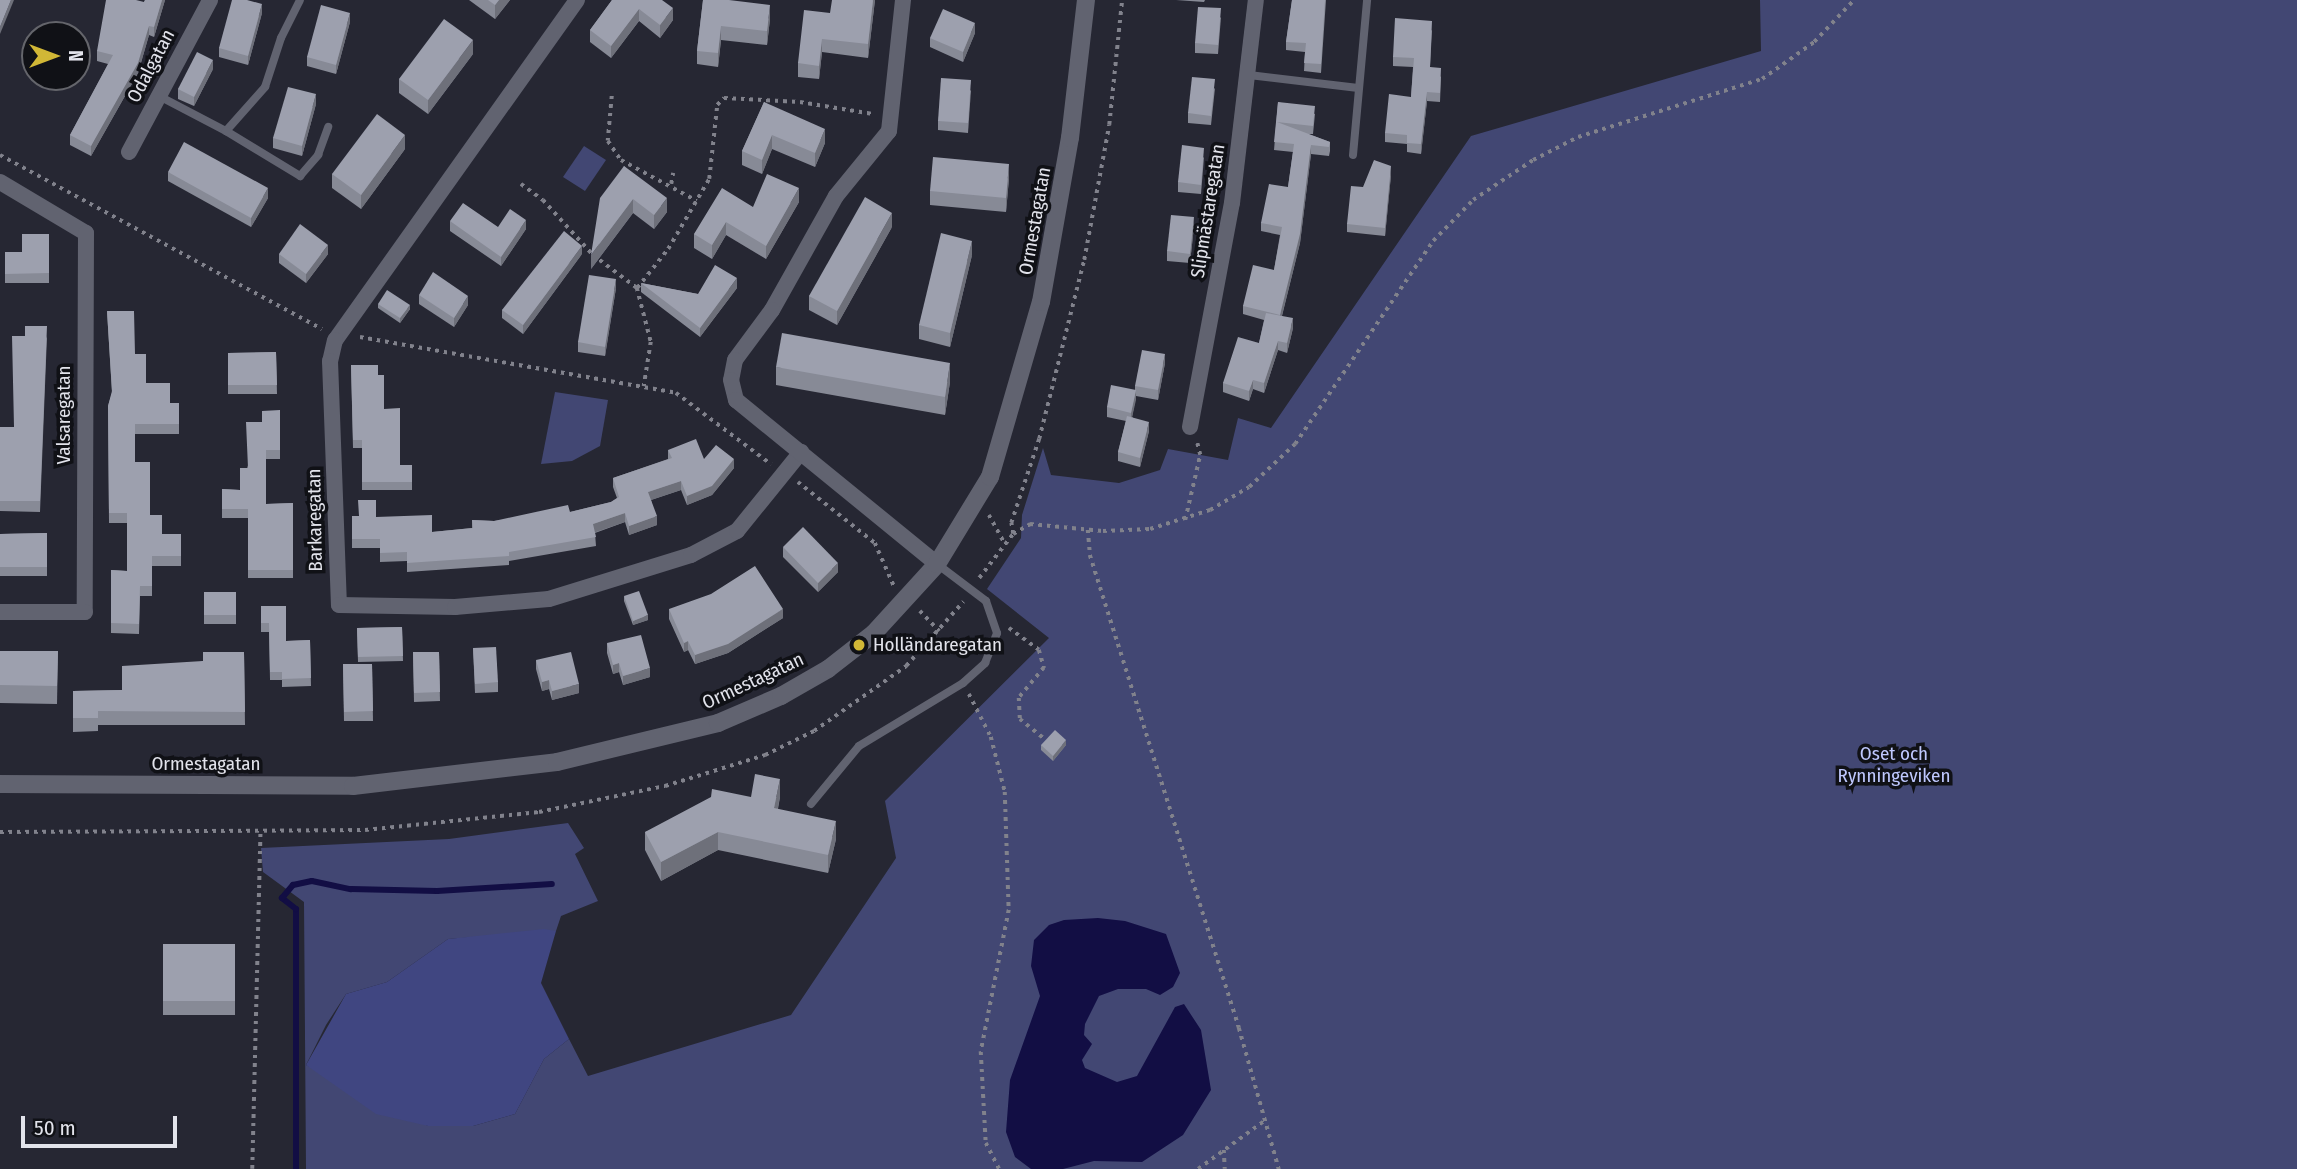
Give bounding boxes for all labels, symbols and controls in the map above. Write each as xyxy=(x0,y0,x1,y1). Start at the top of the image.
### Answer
north arrow xyxy=(21,21,91,91)
street label: Odalgatan xyxy=(122,26,180,106)
text: N xyxy=(64,50,87,62)
street label: Slipmästaregatan xyxy=(1186,142,1230,280)
street label: Ormestagatan xyxy=(1014,165,1056,277)
street label: Valsaregatan xyxy=(53,365,75,465)
street label: Barkaregatan xyxy=(303,468,327,572)
place label: Holländaregatan xyxy=(873,634,1002,656)
marker: Holländaregatan xyxy=(851,637,867,653)
street label: Ormestagatan xyxy=(699,648,807,714)
park label: Oset och Rynningeviken xyxy=(1838,743,1950,787)
street label: Ormestagatan xyxy=(151,753,261,775)
scale bar xyxy=(24,1102,180,1146)
text: 50 m xyxy=(34,1115,76,1141)

